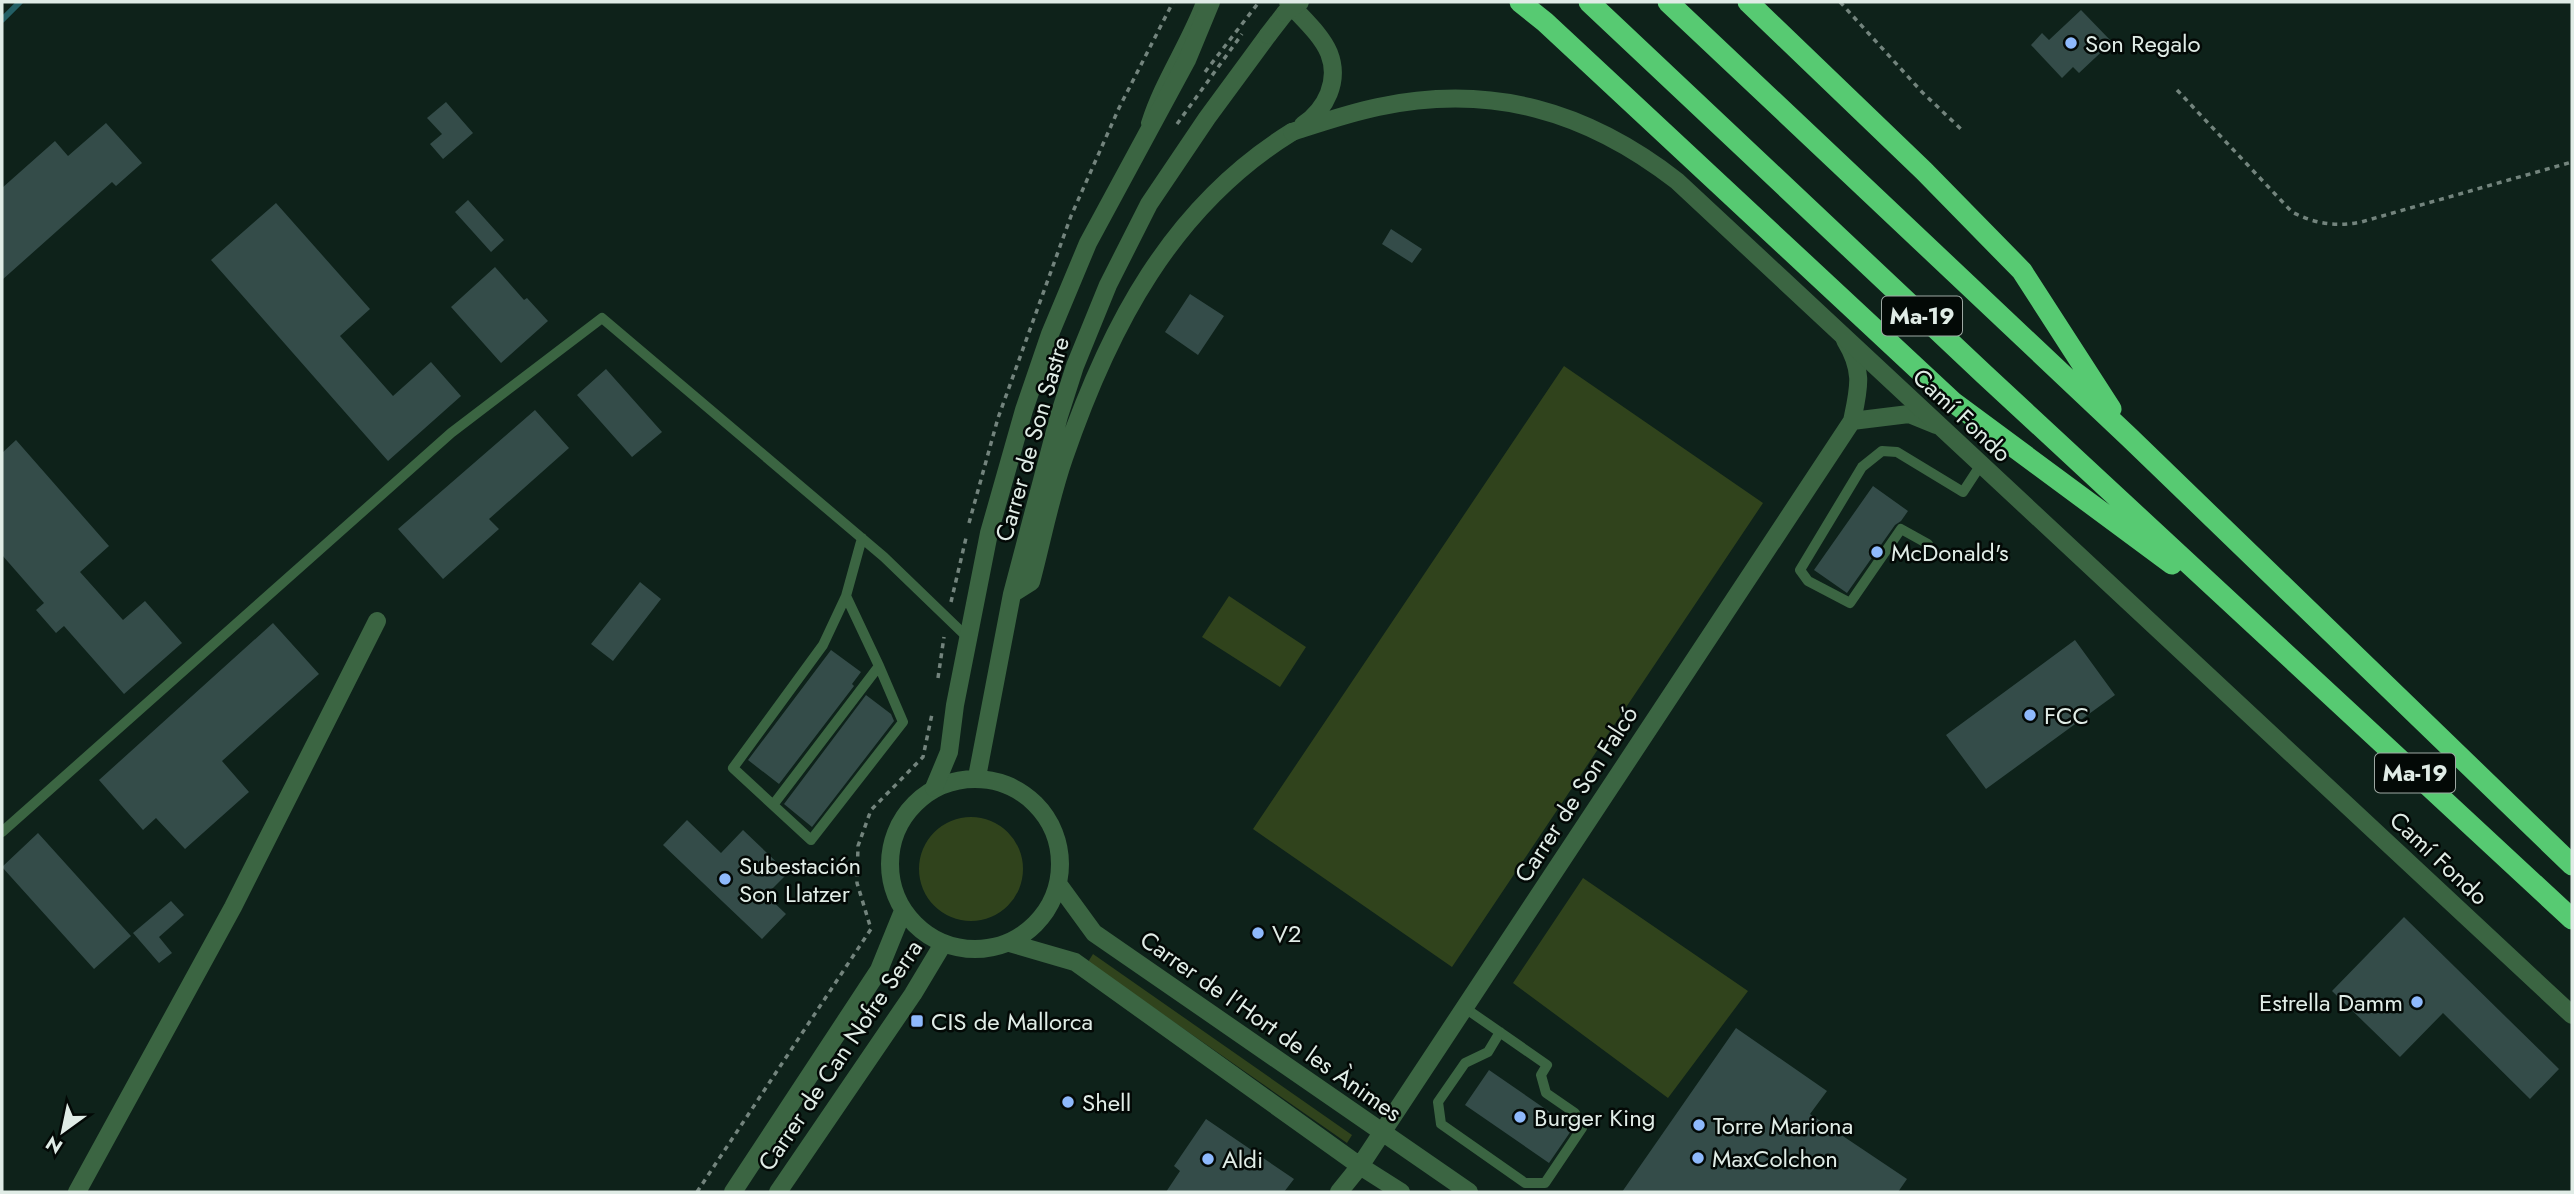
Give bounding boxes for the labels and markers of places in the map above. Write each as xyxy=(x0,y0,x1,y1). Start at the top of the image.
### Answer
place label: Son Regalo xyxy=(2085,26,2201,61)
marker: Son Regalo xyxy=(2063,35,2079,51)
place label: McDonald's xyxy=(1891,535,2009,570)
marker: McDonald's xyxy=(1869,544,1885,560)
place label: FCC xyxy=(2044,698,2089,733)
marker: FCC xyxy=(2022,707,2038,723)
place label: Subestación Son Llatzer xyxy=(739,848,861,911)
marker: Subestación Son Llatzer xyxy=(717,871,733,887)
place label: V2 xyxy=(1272,916,1302,951)
marker: V2 xyxy=(1250,925,1266,941)
place label: Estrella Damm xyxy=(2259,985,2403,1020)
marker: Estrella Damm xyxy=(2409,994,2425,1010)
place label: CIS de Mallorca xyxy=(931,1004,1093,1039)
marker: CIS de Mallorca xyxy=(909,1013,925,1029)
place label: Shell xyxy=(1082,1085,1131,1120)
marker: Shell xyxy=(1060,1094,1076,1110)
place label: Burger King xyxy=(1534,1100,1655,1135)
place label: Torre Mariona xyxy=(1713,1108,1853,1143)
marker: Burger King xyxy=(1512,1109,1528,1125)
marker: Torre Mariona xyxy=(1691,1117,1707,1133)
place label: MaxColchon xyxy=(1712,1141,1838,1176)
place label: Aldi xyxy=(1222,1142,1263,1177)
marker: MaxColchon xyxy=(1690,1150,1706,1166)
marker: Aldi xyxy=(1200,1151,1216,1167)

